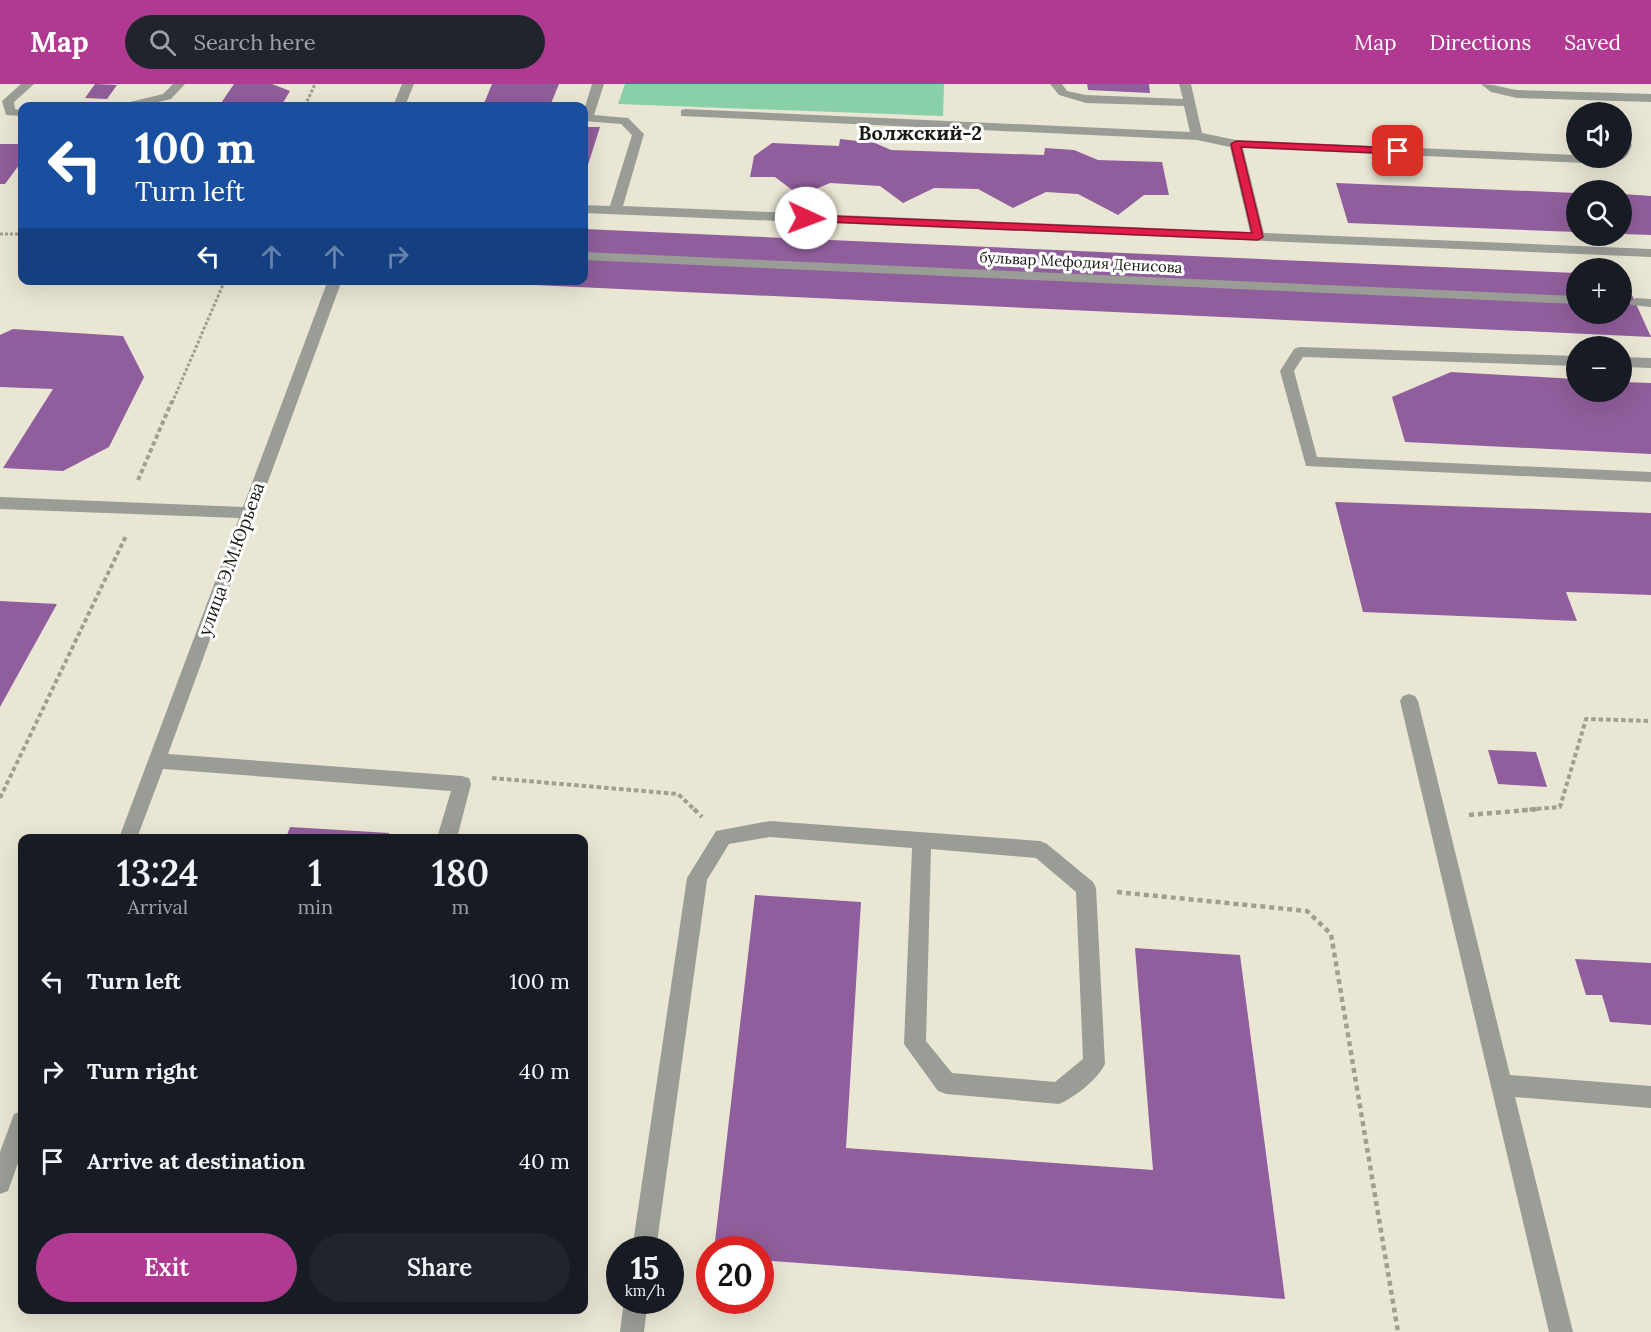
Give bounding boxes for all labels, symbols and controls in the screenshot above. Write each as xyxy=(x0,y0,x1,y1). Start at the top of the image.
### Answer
search box xyxy=(125,15,545,69)
text: Map xyxy=(30,24,89,60)
icon: search xyxy=(146,26,179,59)
text: Search here xyxy=(194,28,316,56)
text: Map xyxy=(1354,29,1397,56)
text: Directions xyxy=(1430,29,1531,56)
text: Saved xyxy=(1564,29,1621,56)
map controls xyxy=(1566,102,1632,402)
button: sound xyxy=(1566,102,1632,168)
district label: Волжский-2 xyxy=(858,120,982,145)
text: 100 m xyxy=(135,121,255,175)
pin xyxy=(1372,125,1423,176)
icon: left xyxy=(36,126,114,204)
icon: arrive xyxy=(1381,134,1414,167)
text: Turn left xyxy=(135,174,245,208)
button: search xyxy=(1566,180,1632,246)
position arrow xyxy=(774,186,838,250)
icon: left xyxy=(192,240,225,273)
icon: ahead xyxy=(255,240,288,273)
icon: ahead xyxy=(318,240,351,273)
icon: right xyxy=(381,240,414,273)
street label: бульвар Мефодия Денисова xyxy=(979,247,1183,277)
button: + xyxy=(1566,258,1632,324)
button: − xyxy=(1566,336,1632,402)
street label: улица Э.М.Юрьева xyxy=(193,479,269,639)
text: 13:24 xyxy=(117,850,199,896)
text: 1 xyxy=(308,850,322,896)
text: 180 xyxy=(432,850,489,896)
text: Arrival xyxy=(127,894,188,919)
text: min xyxy=(297,894,333,919)
text: m xyxy=(452,894,469,919)
icon: left xyxy=(36,965,69,998)
text: Turn left xyxy=(87,967,181,995)
text: 100 m xyxy=(509,967,570,995)
icon: right xyxy=(36,1055,69,1088)
text: Turn right xyxy=(87,1057,198,1085)
text: 40 m xyxy=(519,1057,570,1085)
icon: arrive xyxy=(36,1145,69,1178)
text: Arrive at destination xyxy=(87,1147,305,1175)
text: 40 m xyxy=(519,1147,570,1175)
button: Exit xyxy=(36,1233,297,1302)
button: Share xyxy=(309,1233,570,1302)
speed limit sign: 20 xyxy=(696,1236,774,1314)
text: 15 xyxy=(631,1249,659,1287)
text: km/h xyxy=(625,1281,665,1300)

